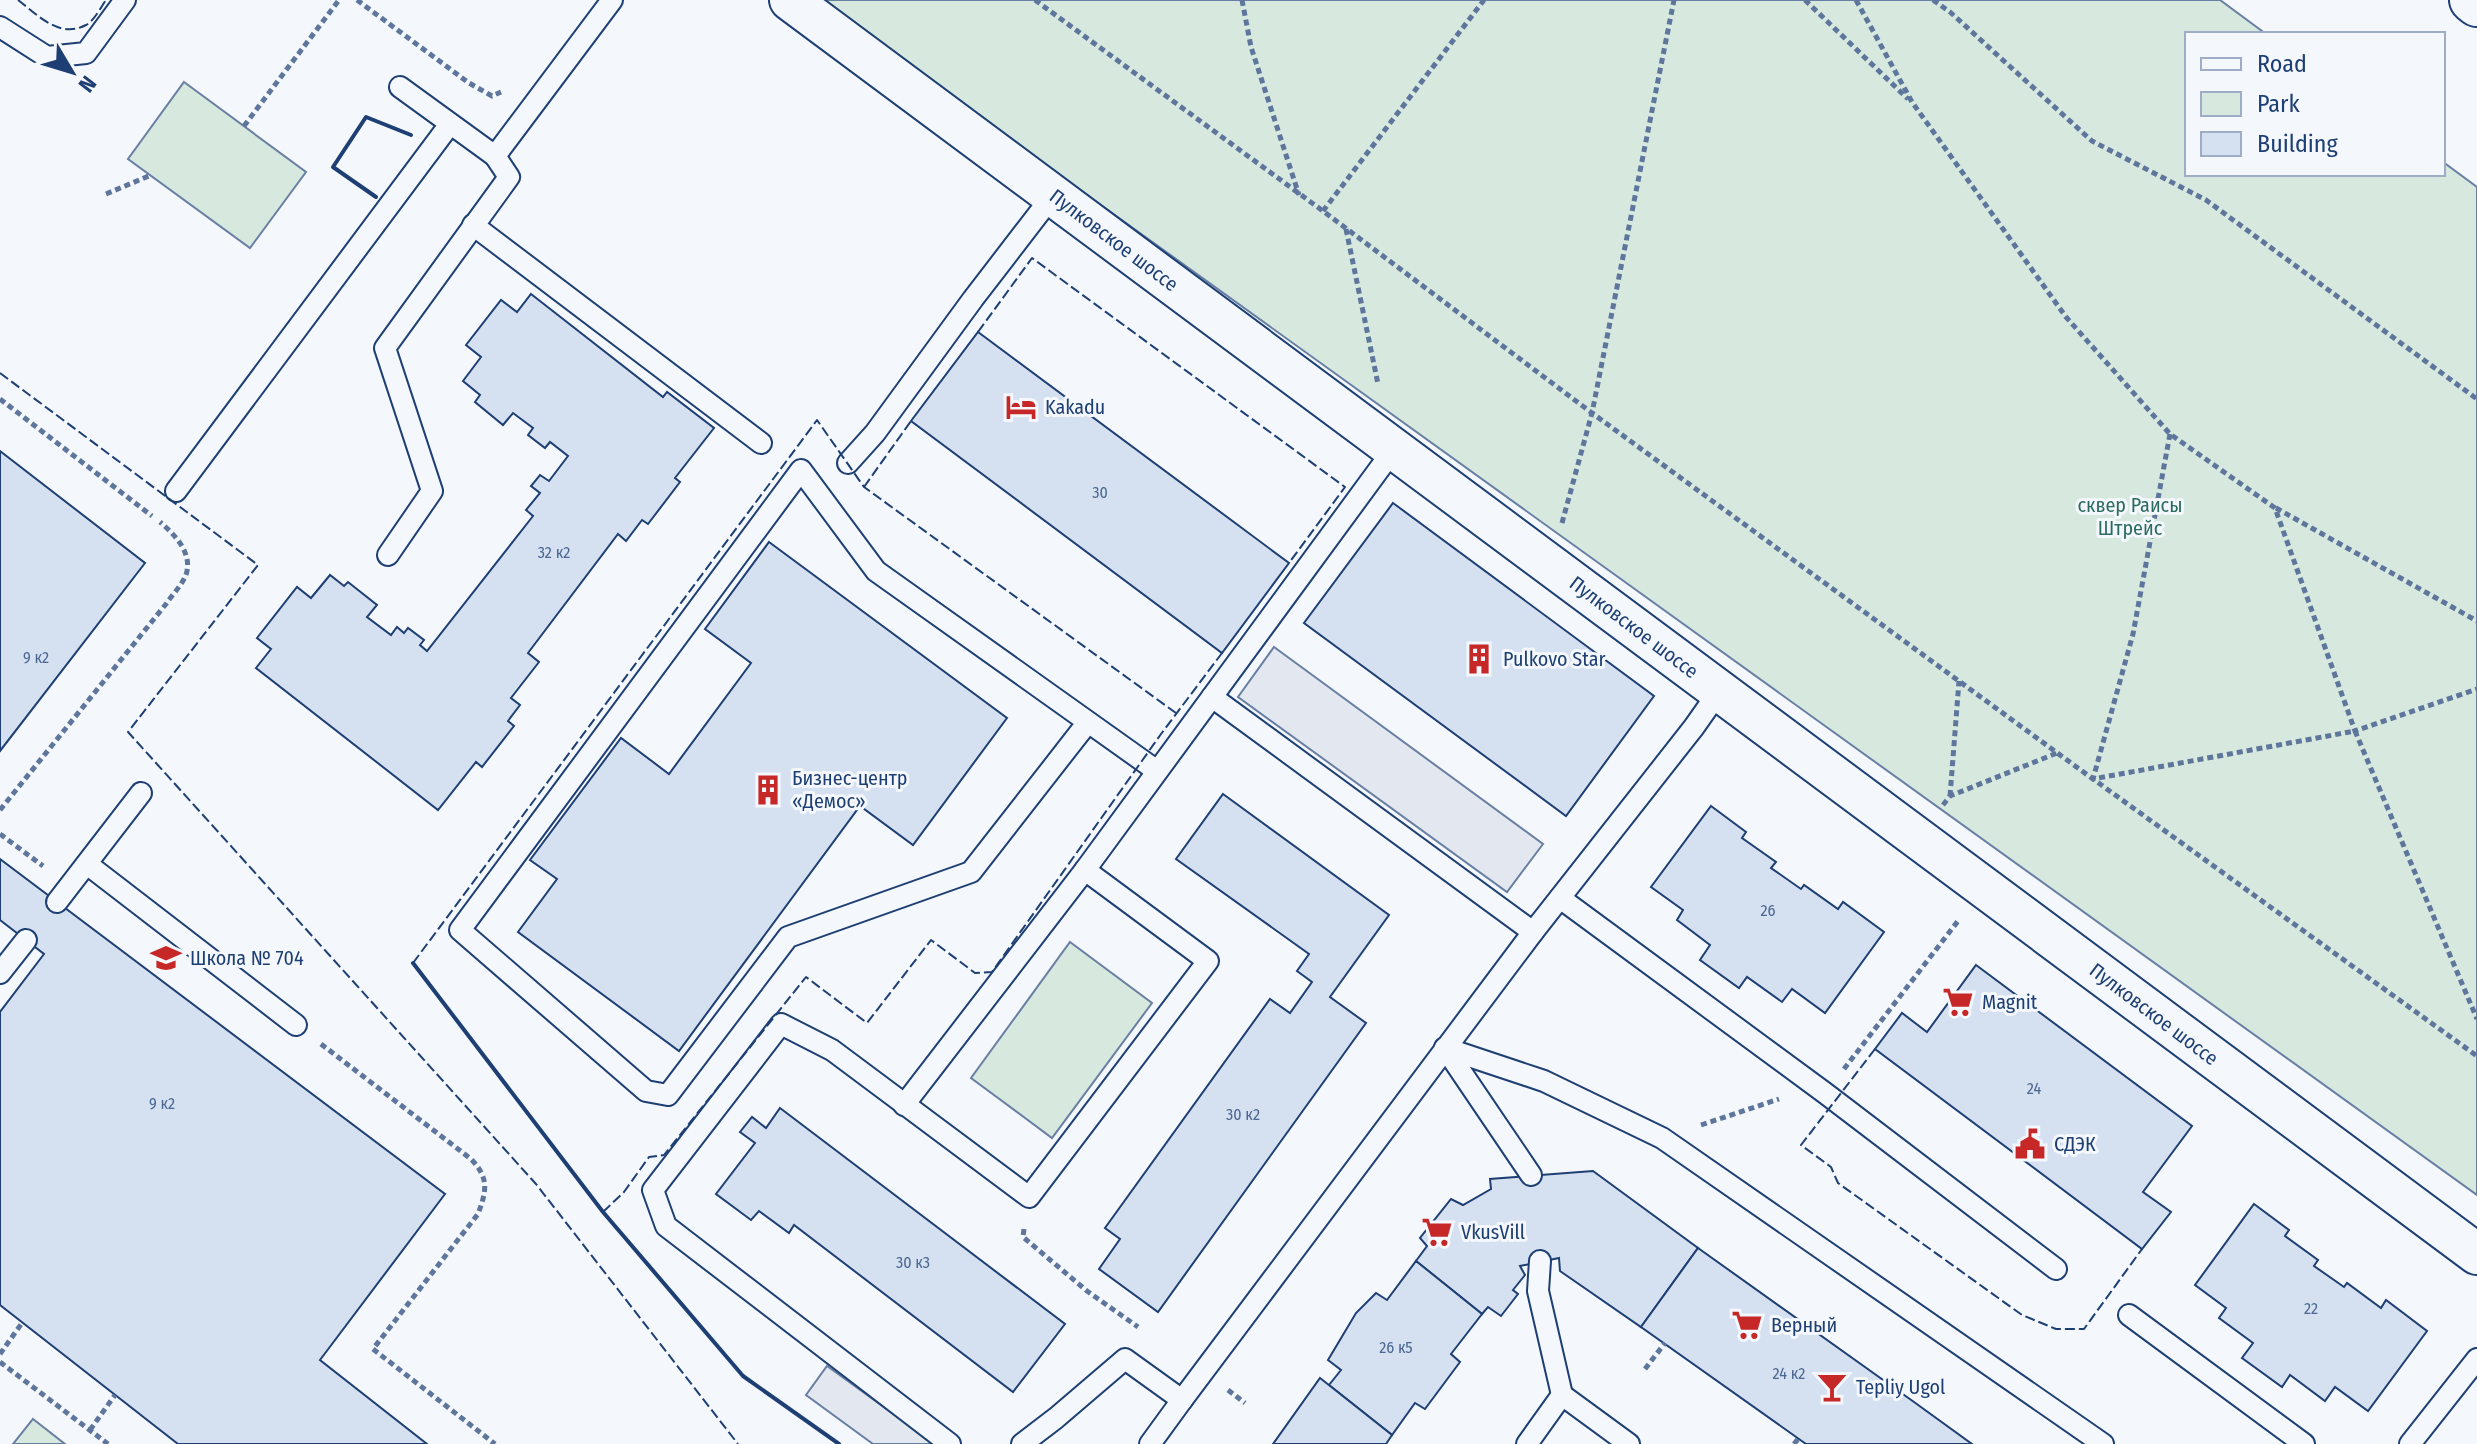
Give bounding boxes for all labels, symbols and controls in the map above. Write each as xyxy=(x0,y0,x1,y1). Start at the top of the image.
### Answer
north arrow xyxy=(32,32,112,112)
legend xyxy=(2185,32,2445,176)
text: Road xyxy=(2257,50,2307,78)
text: N xyxy=(73,70,102,98)
text: Park xyxy=(2257,90,2300,118)
text: Building xyxy=(2257,130,2339,158)
street label: Пулковское шоссе xyxy=(1045,184,1183,296)
hotel icon: Kakadu xyxy=(1004,390,1038,424)
place label: Kakadu xyxy=(1045,395,1105,419)
house number: 30 xyxy=(1092,483,1108,502)
park label: сквер Раисы Штрейс xyxy=(2078,493,2182,540)
house number: 32 к2 xyxy=(538,543,570,562)
street label: Пулковское шоссе xyxy=(1565,571,1703,683)
building icon: Pulkovo Star xyxy=(1462,642,1496,676)
place label: Pulkovo Star xyxy=(1503,647,1605,671)
house number: 9 к2 xyxy=(23,648,49,667)
place label: Бизнес-центр «Демос» xyxy=(792,766,907,813)
building icon: Бизнес-центр «Демос» xyxy=(751,773,785,807)
house number: 26 xyxy=(1761,901,1776,920)
school or university icon: Школа № 704 xyxy=(149,941,183,975)
place label: Школа № 704 xyxy=(190,946,304,970)
street label: Пулковское шоссе xyxy=(2085,958,2223,1070)
supermarket icon: Magnit xyxy=(1941,985,1975,1019)
place label: Magnit xyxy=(1982,990,2038,1014)
house number: 24 xyxy=(2027,1079,2041,1098)
house number: 9 к2 xyxy=(149,1094,175,1113)
house number: 30 к2 xyxy=(1226,1105,1260,1124)
public building icon: СДЭК xyxy=(2013,1127,2047,1161)
place label: СДЭК xyxy=(2054,1132,2096,1156)
supermarket icon: VkusVill xyxy=(1420,1215,1454,1249)
place label: VkusVill xyxy=(1461,1220,1525,1244)
house number: 30 к3 xyxy=(896,1253,930,1272)
house number: 22 xyxy=(2304,1299,2318,1318)
supermarket icon: Верный xyxy=(1730,1308,1764,1342)
place label: Верный xyxy=(1771,1313,1837,1337)
house number: 26 к5 xyxy=(1379,1338,1413,1357)
house number: 24 к2 xyxy=(1773,1364,1805,1383)
bar icon: Tepliy Ugol xyxy=(1815,1370,1849,1404)
place label: Tepliy Ugol xyxy=(1856,1375,1945,1399)

